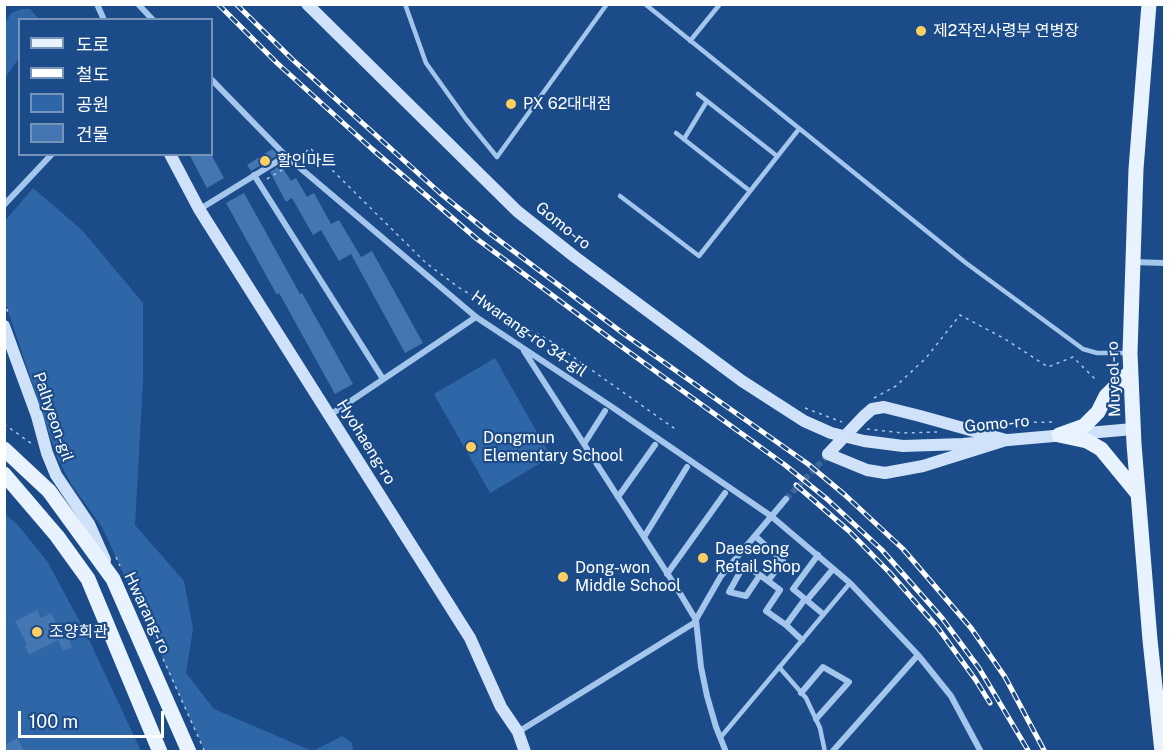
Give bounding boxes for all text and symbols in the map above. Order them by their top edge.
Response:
legend [18,18,213,156]
place label: 제2작전사령부 연병장 [933,21,1079,41]
marker: 제2작전사령부 연병장 [914,24,928,38]
text: 도로 [76,34,109,55]
text: 철도 [76,64,109,85]
text: 공원 [76,94,109,115]
place label: PX 62대대점 [523,94,611,114]
marker: PX 62대대점 [504,97,518,111]
text: 건물 [76,124,109,145]
place label: 할인마트 [277,151,336,171]
marker: 할인마트 [258,154,272,168]
street label: Gomo-ro [532,198,594,254]
street label: Hwarang-ro 34-gil [467,287,591,381]
street label: Muyeol-ro [1103,341,1125,417]
street label: Palhyeon-gil [29,370,77,464]
street label: Hyohaeng-ro [332,396,400,488]
street label: Gomo-ro [964,412,1030,436]
place label: Dongmun Elementary School [483,428,623,466]
marker: Dongmun Elementary School [464,440,478,454]
place label: Daeseong Retail Shop [715,539,801,577]
marker: Daeseong Retail Shop [696,551,710,565]
place label: Dong-won Middle School [575,558,681,596]
street label: Hwarang-ro [120,569,174,657]
marker: Dong-won Middle School [556,570,570,584]
place label: 조양회관 [49,622,108,642]
marker: 조양회관 [30,625,44,639]
scale bar [21,699,166,737]
text: 100 m [29,711,78,732]

